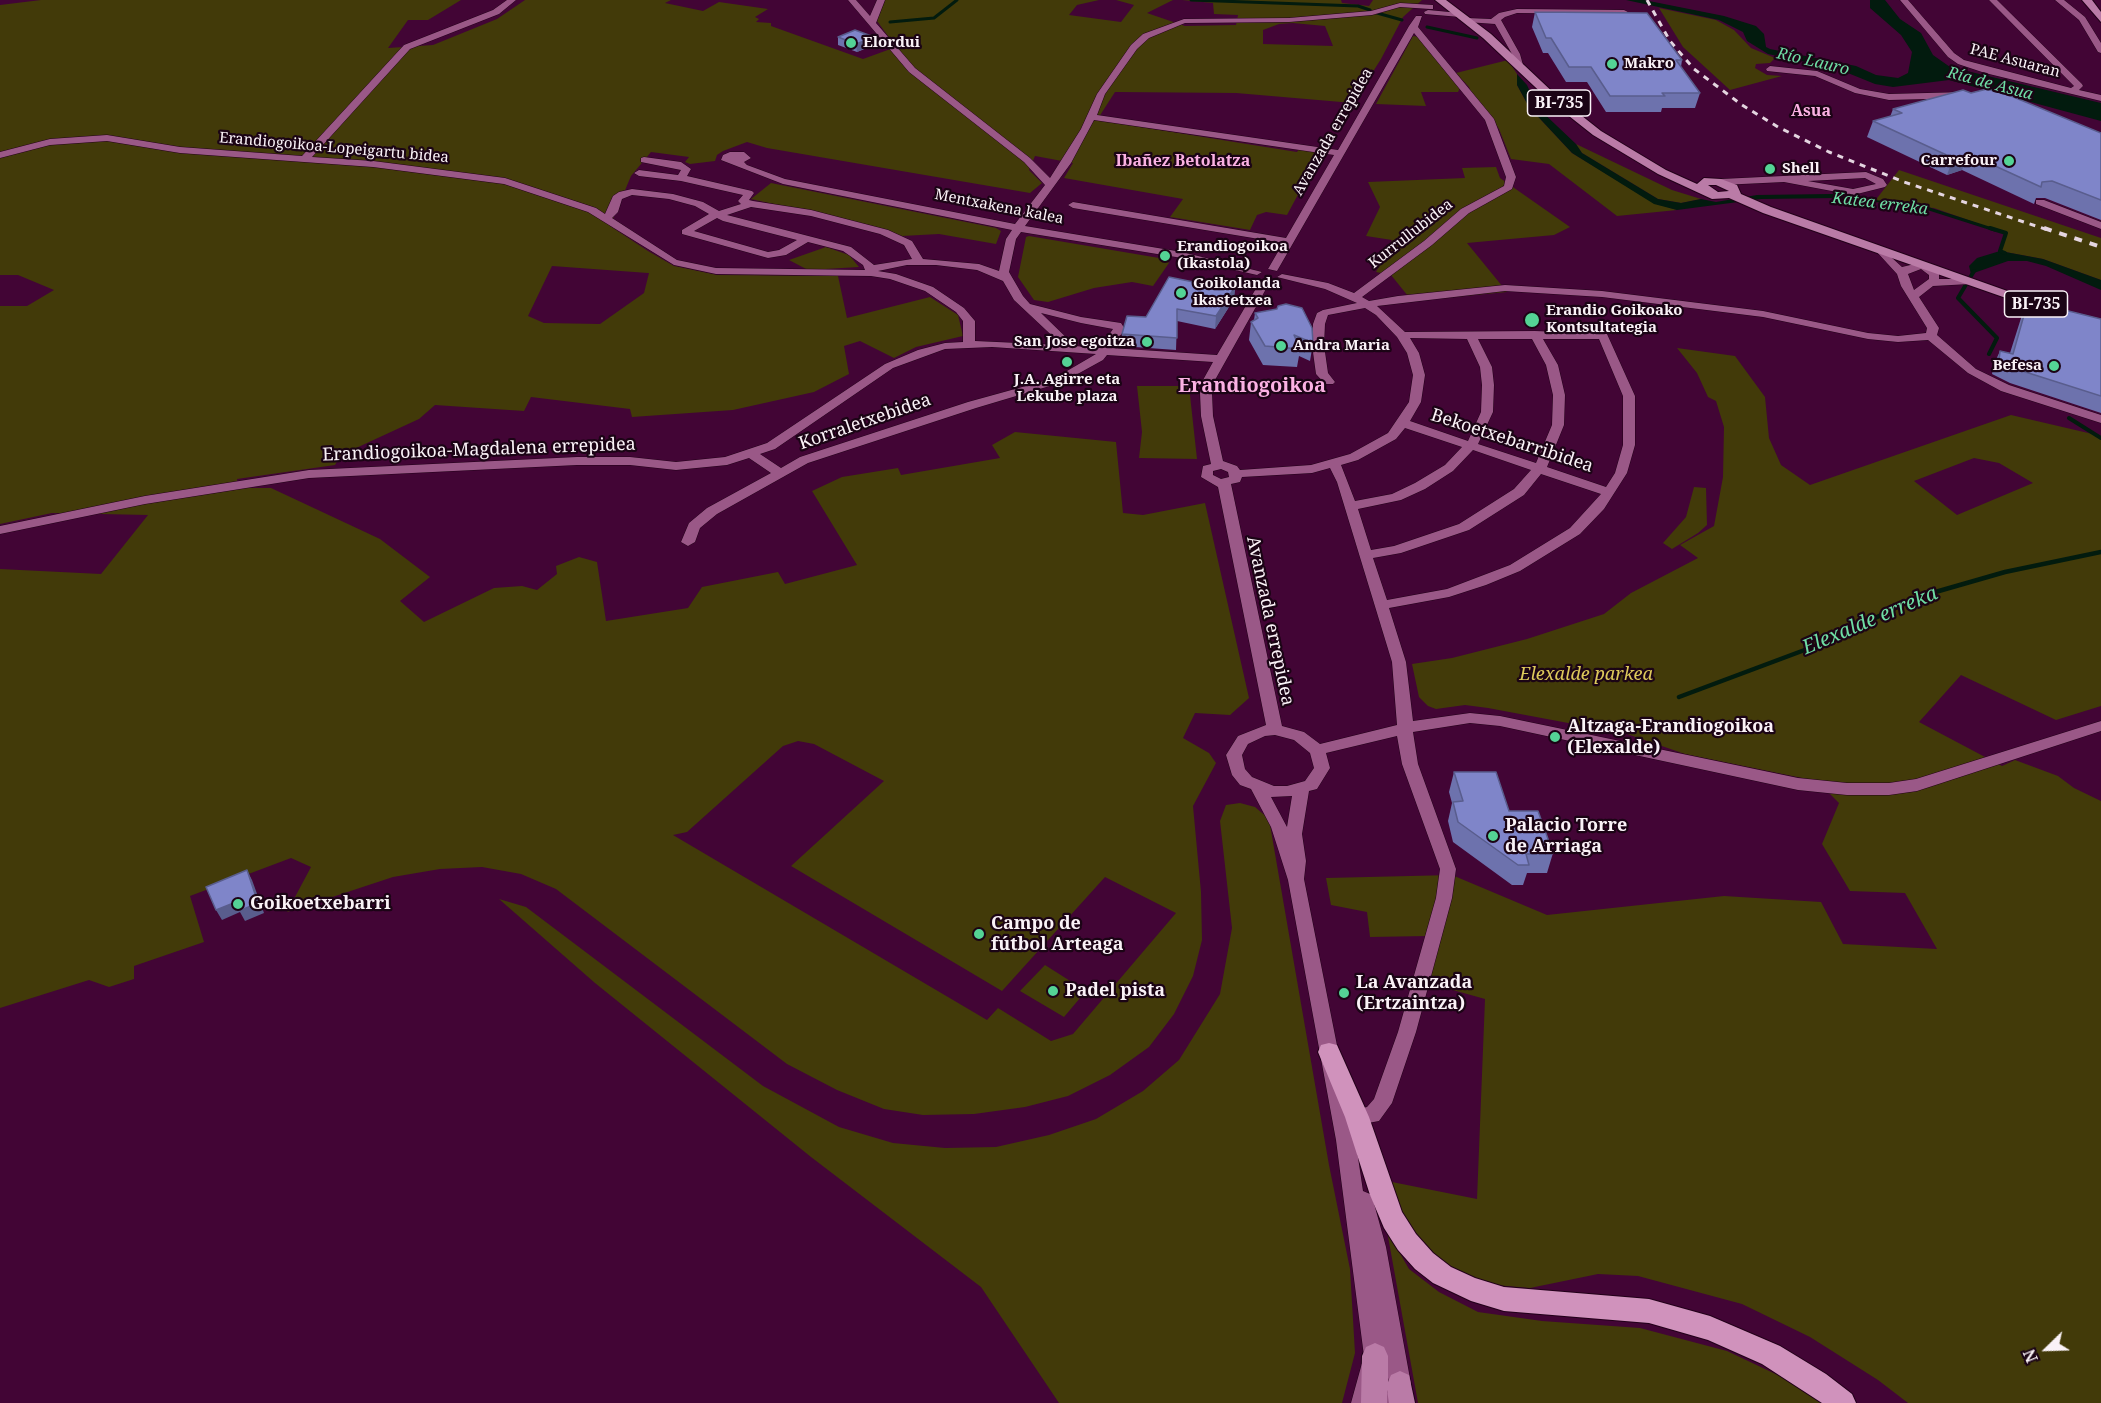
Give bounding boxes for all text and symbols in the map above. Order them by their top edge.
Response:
place label: Elordui [863,34,920,52]
marker: Elordui [844,36,858,50]
street label: PAE Asuaran [1968,40,2062,82]
water label: Río Lauro [1775,44,1851,80]
place label: Makro [1624,55,1674,73]
marker: Makro [1605,57,1619,71]
water label: Ría de Asua [1945,63,2035,105]
street label: Avanzada errepidea [1289,65,1377,199]
road number: BI-735 [1528,90,1590,116]
district label: Asua [1791,101,1831,121]
street label: Erandiogoikoa-Lopeigartu bidea [218,129,450,167]
district label: Ibañez Betolatza [1116,151,1250,171]
place label: Carrefour [1921,152,1997,170]
marker: Carrefour [2002,154,2016,168]
place label: Shell [1782,160,1820,178]
marker: Shell [1763,162,1777,176]
street label: Mentxakena kalea [933,186,1065,228]
water label: Katea erreka [1831,189,1929,219]
street label: Kurrullubidea [1365,196,1457,272]
place label: Erandiogoikoa (Ikastola) [1177,238,1288,273]
marker: Erandiogoikoa (Ikastola) [1158,249,1172,263]
place label: Goikolanda ikastetxea [1193,275,1281,310]
marker: Goikolanda ikastetxea [1174,286,1188,300]
road number: BI-735 [2004,291,2068,317]
place label: Erandio Goikoako Kontsultategia [1546,302,1682,337]
marker: Erandio Goikoako Kontsultategia [1523,311,1541,329]
place label: San Jose egoitza [1014,333,1135,351]
marker: San Jose egoitza [1140,335,1154,349]
place label: Andra Maria [1293,337,1390,355]
marker: Andra Maria [1274,339,1288,353]
marker: J.A. Agirre eta Lekube plaza [1060,355,1074,369]
place label: Befesa [1992,357,2042,375]
marker: Befesa [2047,359,2061,373]
place label: J.A. Agirre eta Lekube plaza [1014,371,1120,406]
district label: Erandiogoikoa [1178,374,1326,398]
street label: Korraletxebidea [796,389,934,455]
street label: Bekoetxebarribidea [1428,405,1596,477]
street label: Erandiogoikoa-Magdalena errepidea [322,434,636,466]
street label: Avanzada errepidea [1241,534,1299,708]
water label: Elexalde erreka [1799,582,1941,660]
park label: Elexalde parkea [1519,664,1653,686]
place label: Altzaga-Erandiogoikoa (Elexalde) [1567,716,1774,758]
marker: Altzaga-Erandiogoikoa (Elexalde) [1548,730,1562,744]
place label: Palacio Torre de Arriaga [1505,815,1627,858]
marker: Palacio Torre de Arriaga [1486,829,1500,843]
place label: Goikoetxebarri [250,893,391,915]
marker: Goikoetxebarri [231,897,245,911]
place label: Campo de fútbol Arteaga [991,913,1124,956]
marker: Campo de fútbol Arteaga [972,927,986,941]
place label: La Avanzada (Ertzaintza) [1356,972,1472,1014]
place label: Padel pista [1065,980,1165,1002]
marker: Padel pista [1046,984,1060,998]
marker: La Avanzada (Ertzaintza) [1337,986,1351,1000]
north arrow [2017,1319,2077,1379]
text: N [2018,1346,2043,1366]

